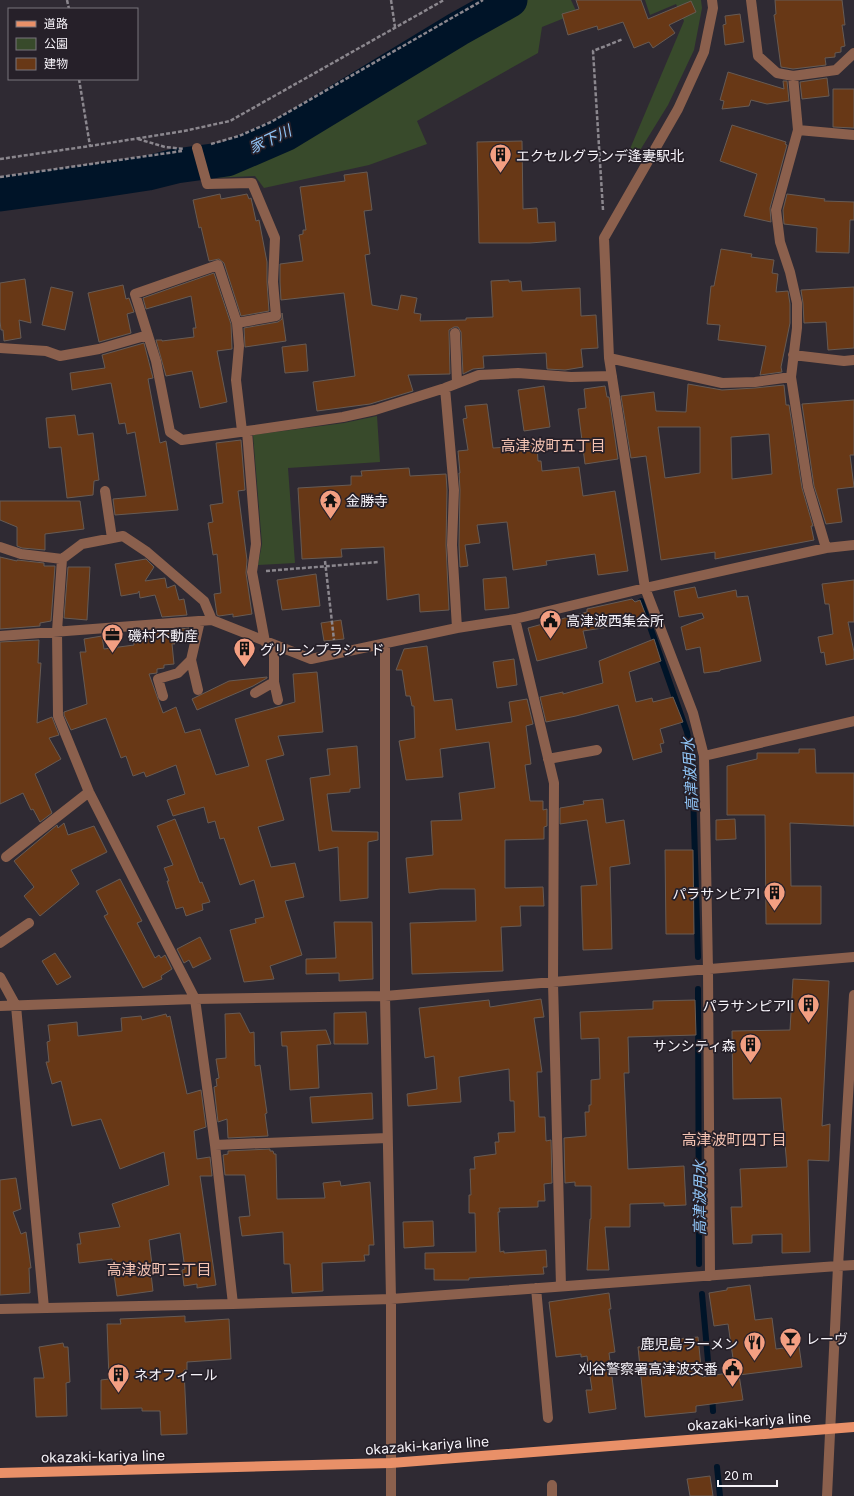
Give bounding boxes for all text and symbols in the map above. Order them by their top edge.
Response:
legend [8,8,138,80]
text: 道路 [44,16,68,31]
text: 公園 [44,36,68,51]
text: 建物 [44,56,68,71]
water label: 家下川 [246,120,296,157]
building icon: エクセルグランデ逢妻駅北 [487,142,513,175]
place label: エクセルグランデ逢妻駅北 [516,147,684,164]
district label: 高津波町五丁目 [500,436,606,455]
temple icon: 金勝寺 [318,487,344,520]
place label: 金勝寺 [346,492,388,509]
public building icon: 高津波西集会所 [537,607,563,640]
place label: 高津波西集会所 [566,612,664,629]
office icon: 磯村不動産 [100,622,126,655]
place label: 磯村不動産 [128,627,198,644]
building icon: グリーンプラシード [231,636,257,669]
place label: グリーンプラシード [260,641,385,658]
water label: 高津波用水 [678,735,702,813]
building icon: パラサンピアⅠ [762,880,788,913]
place label: パラサンピアⅠ [672,885,760,902]
building icon: パラサンピアⅡ [796,992,822,1025]
place label: パラサンピアⅡ [702,997,794,1014]
building icon: サンシティ森 [738,1032,764,1065]
place label: サンシティ森 [653,1037,736,1054]
district label: 高津波町四丁目 [681,1130,787,1149]
water label: 高津波用水 [690,1159,709,1236]
district label: 高津波町三丁目 [106,1260,212,1279]
bar icon: レーヴ [777,1325,803,1358]
restaurant icon: 鹿児島ラーメン [741,1330,767,1363]
place label: レーヴ [806,1330,848,1347]
place label: 鹿児島ラーメン [641,1335,738,1352]
public building icon: 刈谷警察署高津波交番 [720,1355,746,1388]
place label: 刈谷警察署高津波交番 [578,1360,718,1377]
building icon: ネオフィール [105,1361,131,1394]
place label: ネオフィール [134,1366,218,1383]
street label: okazaki-kariya line [686,1408,812,1434]
street label: okazaki-kariya line [364,1432,490,1458]
street label: okazaki-kariya line [41,1446,165,1466]
scale bar [718,1462,777,1488]
text: 20 m [724,1468,753,1483]

